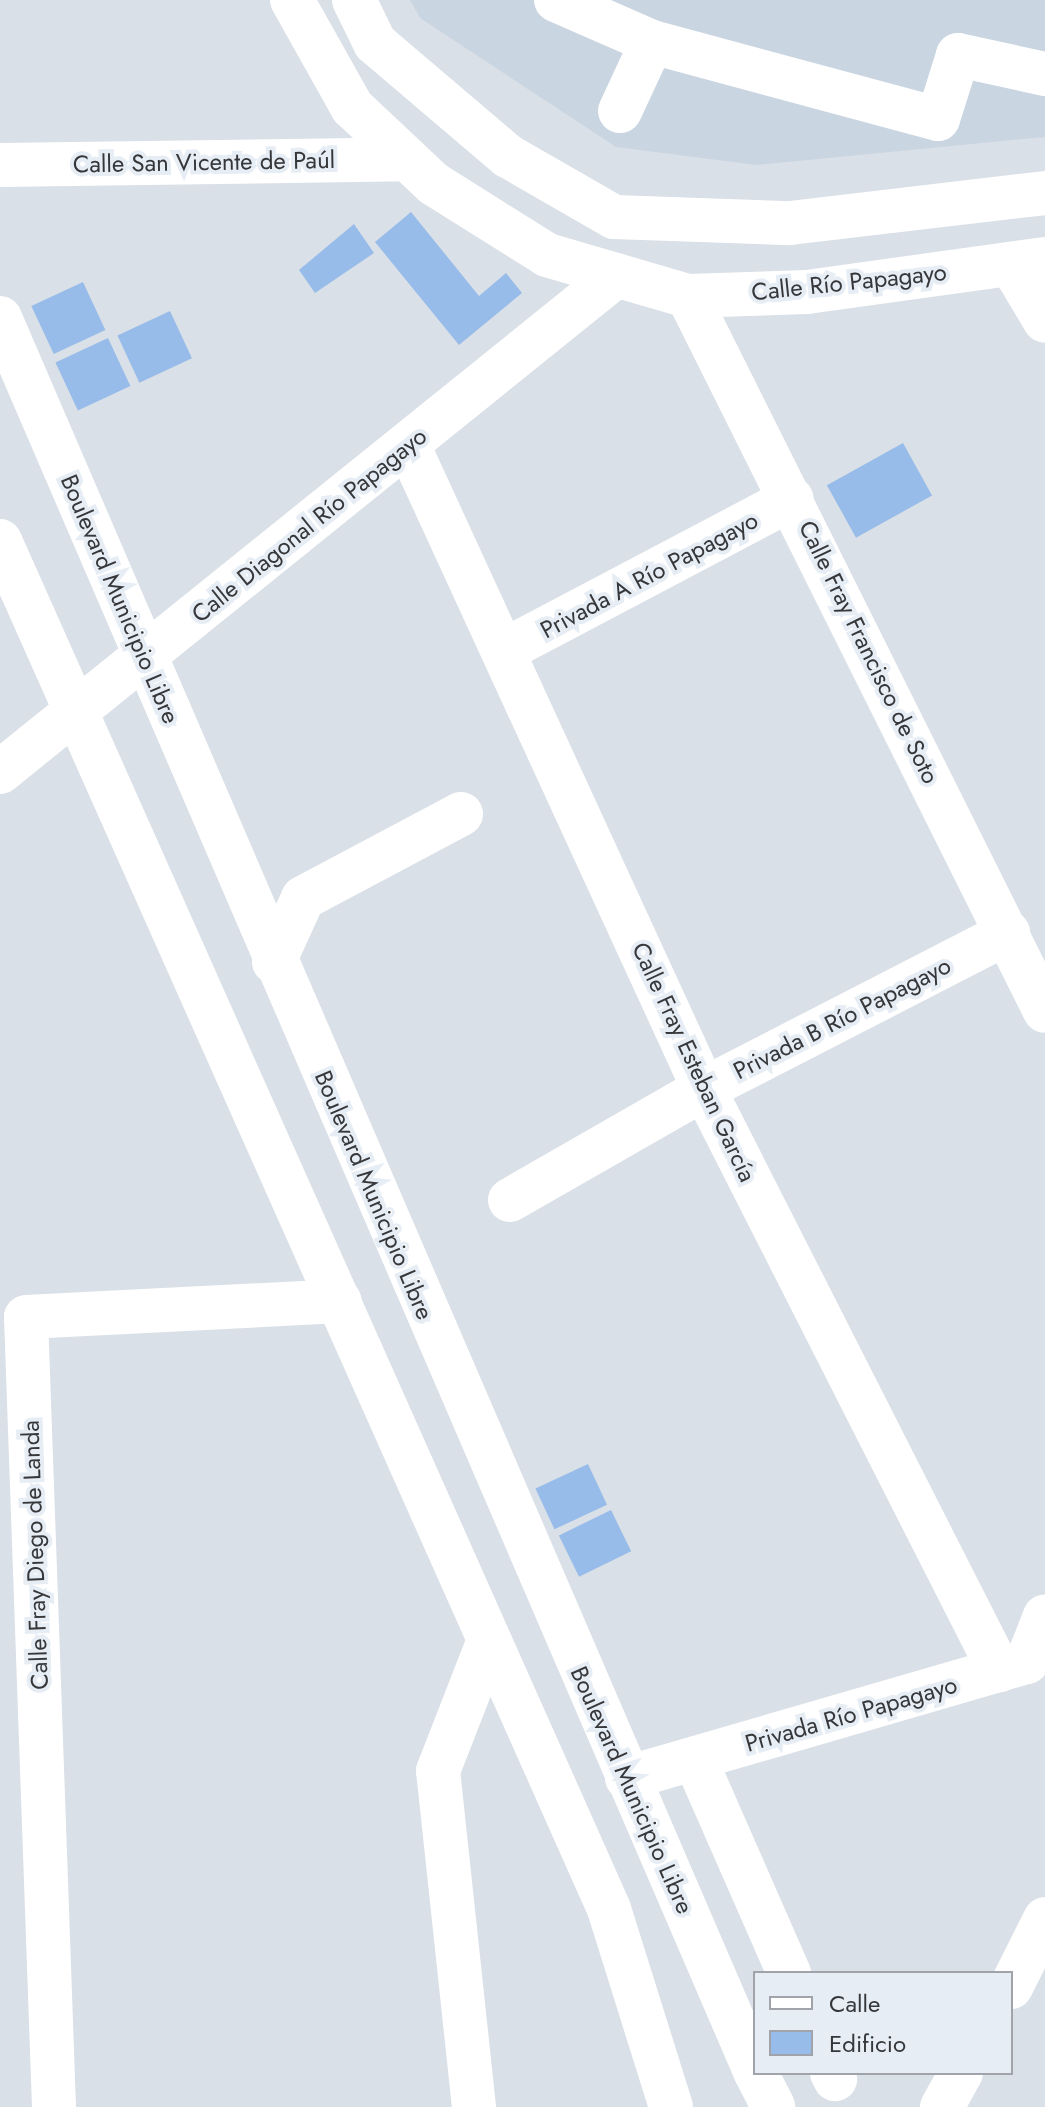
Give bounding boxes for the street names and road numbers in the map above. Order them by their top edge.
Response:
street label: Calle San Vicente de Paúl [73,145,335,179]
street label: Calle Río Papagayo [750,257,948,307]
street label: Calle Diagonal Río Papagayo [186,421,432,629]
street label: Boulevard Municipio Libre [54,470,186,728]
street label: Privada A Río Papagayo [535,505,763,645]
street label: Calle Fray Francisco de Soto [793,516,945,788]
street label: Calle Fray Esteban García [626,938,762,1186]
street label: Privada B Río Papagayo [729,951,955,1085]
street label: Boulevard Municipio Libre [308,1066,440,1324]
street label: Calle Fray Diego de Landa [16,1420,54,1690]
street label: Boulevard Municipio Libre [564,1662,700,1918]
street label: Privada Río Papagayo [742,1670,960,1758]

